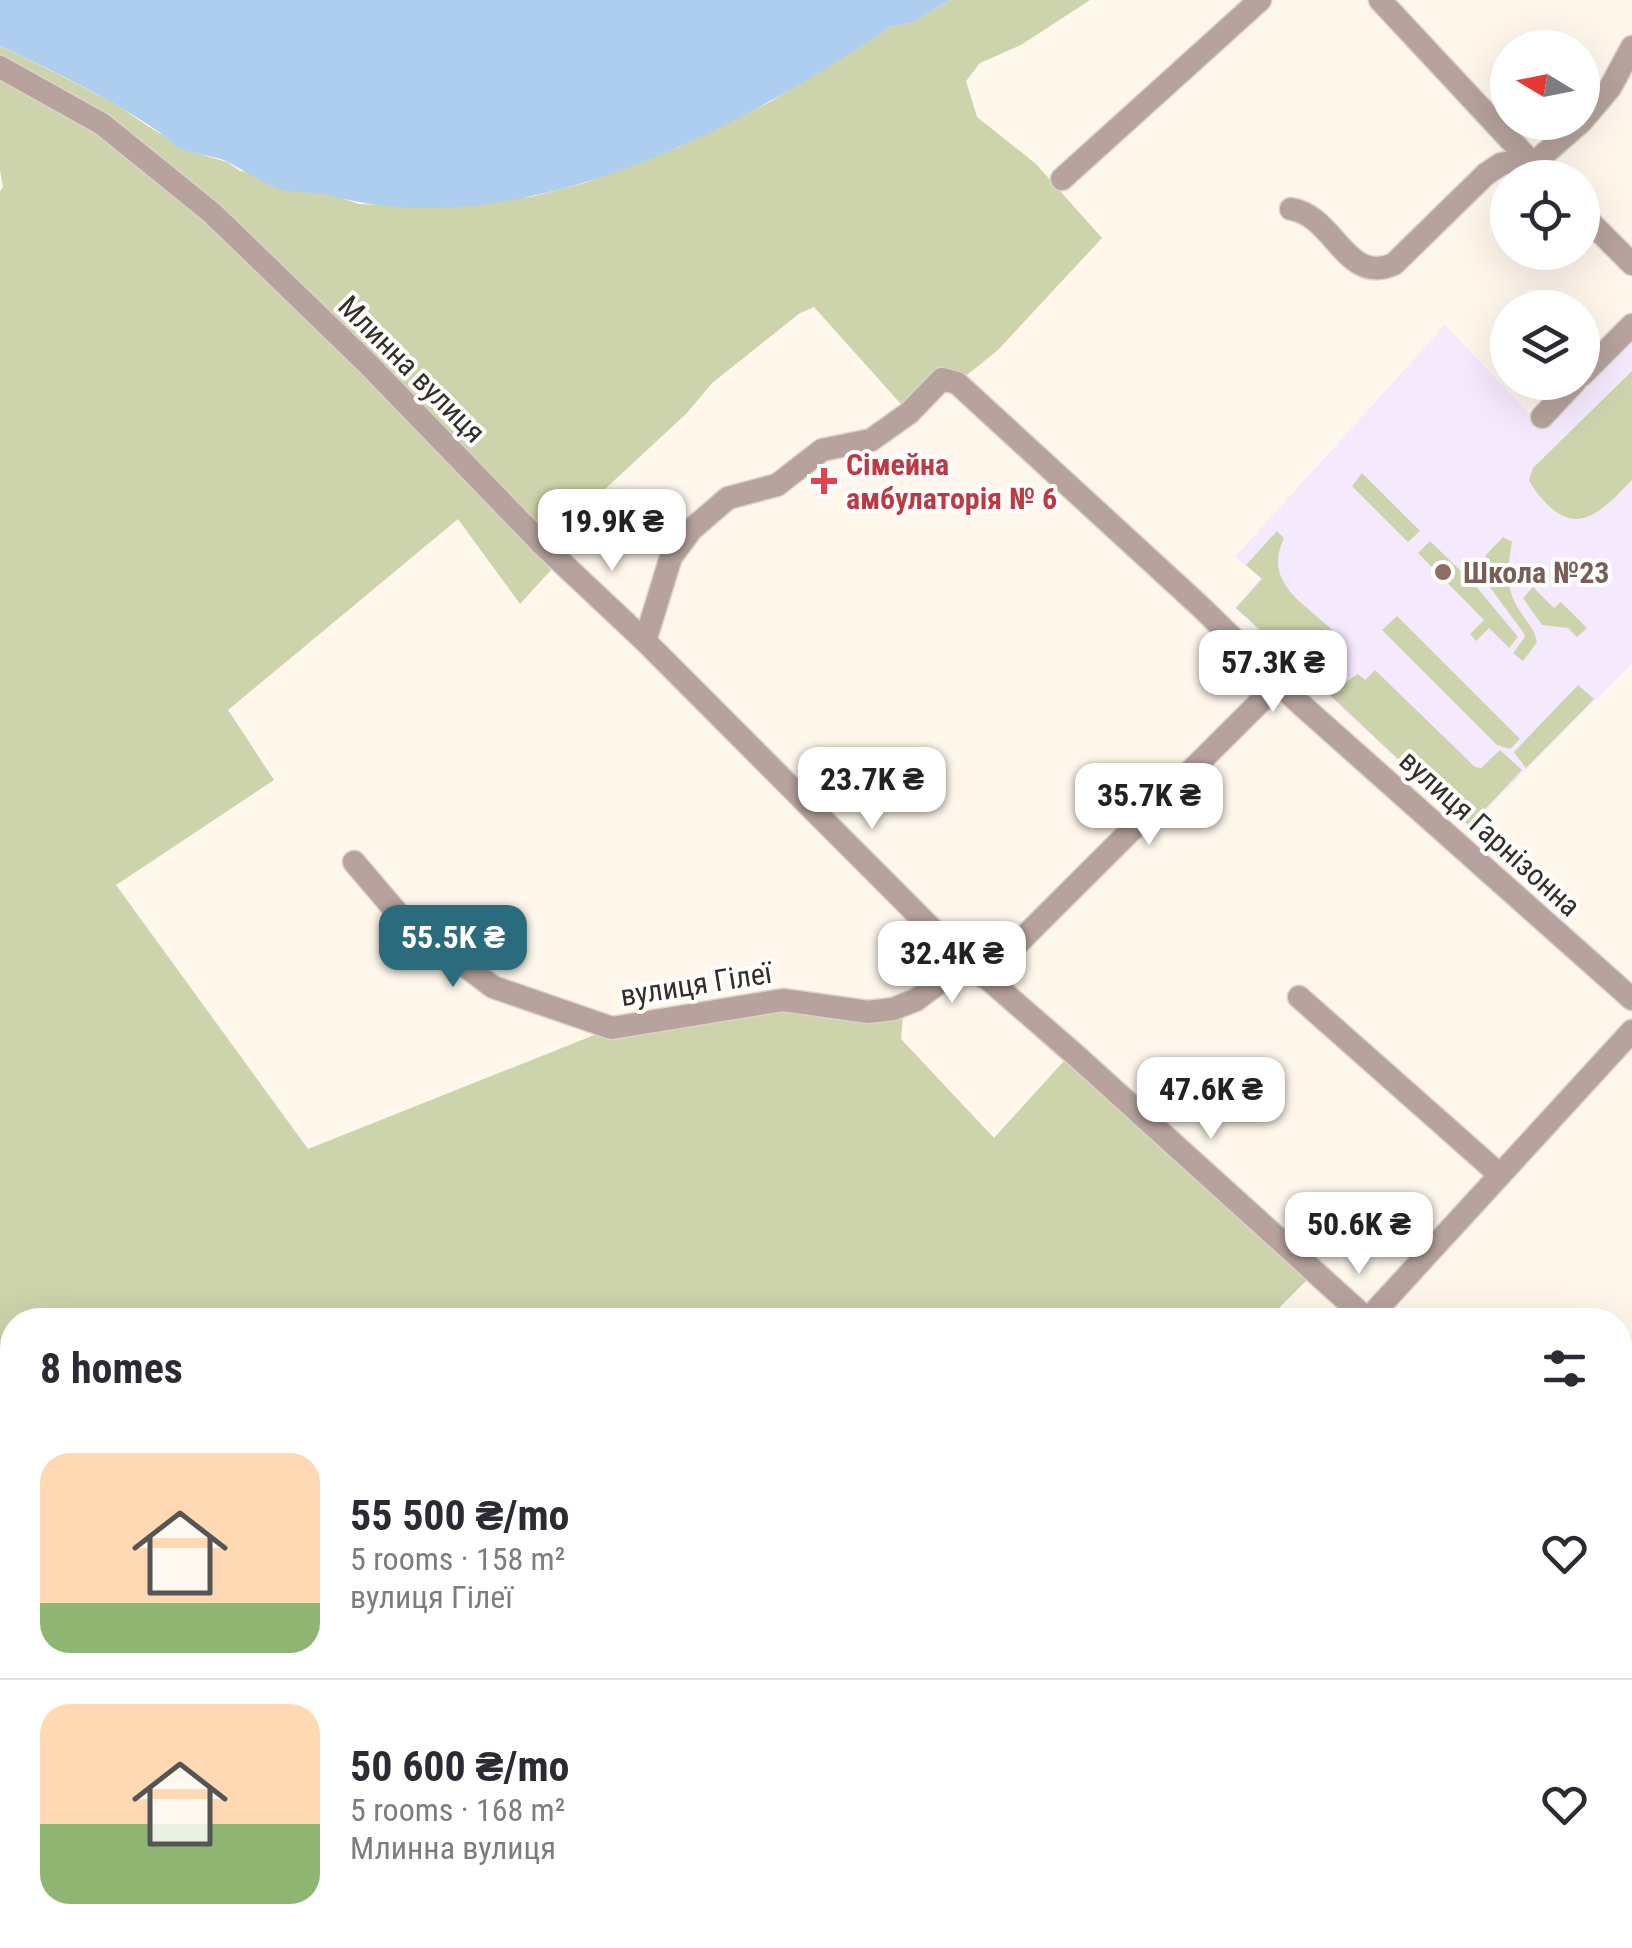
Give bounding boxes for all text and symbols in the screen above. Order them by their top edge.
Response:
north arrow [1490,30,1600,140]
map controls [1490,30,1600,400]
button: locate [1490,160,1600,270]
street label: Млинна вулиця [331,288,493,450]
button: layers [1490,290,1600,400]
place label: Сімейна амбулаторія № 6 [846,447,1057,516]
marker: Сімейна амбулаторія № 6 [811,468,837,494]
pin: 19.9K ₴ [520,489,704,574]
text: 19.9K ₴ [560,502,664,540]
place label: Школа №23 [1463,555,1610,590]
marker: Школа №23 [1432,561,1454,583]
pin: 57.3K ₴ [1181,630,1365,715]
text: 57.3K ₴ [1221,643,1325,681]
street label: вулиця Гарнізонна [1392,743,1588,923]
pin: 23.7K ₴ [780,747,964,832]
text: 23.7K ₴ [820,760,924,798]
pin: 35.7K ₴ [1057,763,1241,848]
text: 35.7K ₴ [1097,776,1201,814]
pin: 55.5K ₴ [361,905,545,990]
text: 55.5K ₴ [401,918,505,956]
pin: 32.4K ₴ [860,921,1044,1006]
text: 32.4K ₴ [900,934,1004,972]
street label: вулиця Гілеї [618,954,776,1013]
pin: 47.6K ₴ [1119,1057,1303,1142]
text: 47.6K ₴ [1159,1070,1263,1108]
pin: 50.6K ₴ [1267,1192,1451,1277]
text: 50.6K ₴ [1307,1205,1411,1243]
icon: filters [1537,1341,1592,1396]
text: 8 homes [40,1344,183,1393]
text: 55 500 ₴/mo [350,1491,570,1540]
icon: home [120,1493,240,1613]
icon: heart [1537,1526,1592,1581]
text: 5 rooms · 158 m² [350,1540,565,1578]
text: вулиця Гілеї [350,1578,513,1616]
text: 50 600 ₴/mo [350,1742,570,1791]
icon: home [120,1744,240,1864]
icon: heart [1537,1777,1592,1832]
text: 5 rooms · 168 m² [350,1791,565,1829]
text: Млинна вулиця [350,1829,556,1867]

